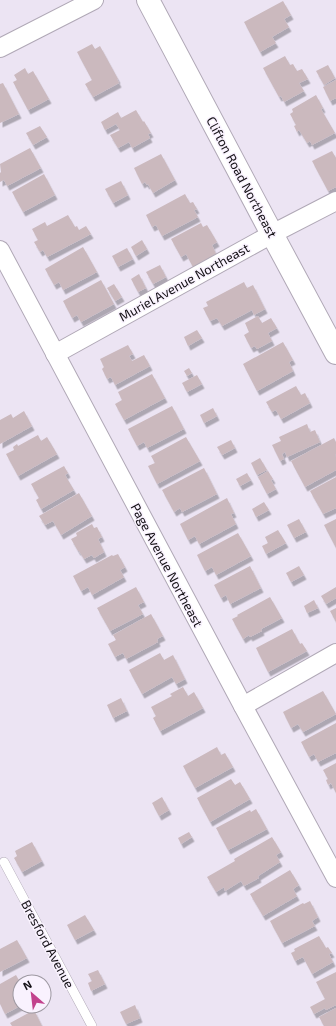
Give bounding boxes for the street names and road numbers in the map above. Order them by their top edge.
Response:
street label: Clifton Road Northeast [203,114,281,240]
street label: Muriel Avenue Northeast [116,239,252,325]
street label: Page Avenue Northeast [128,500,206,630]
street label: Bresford Avenue [18,897,78,991]

